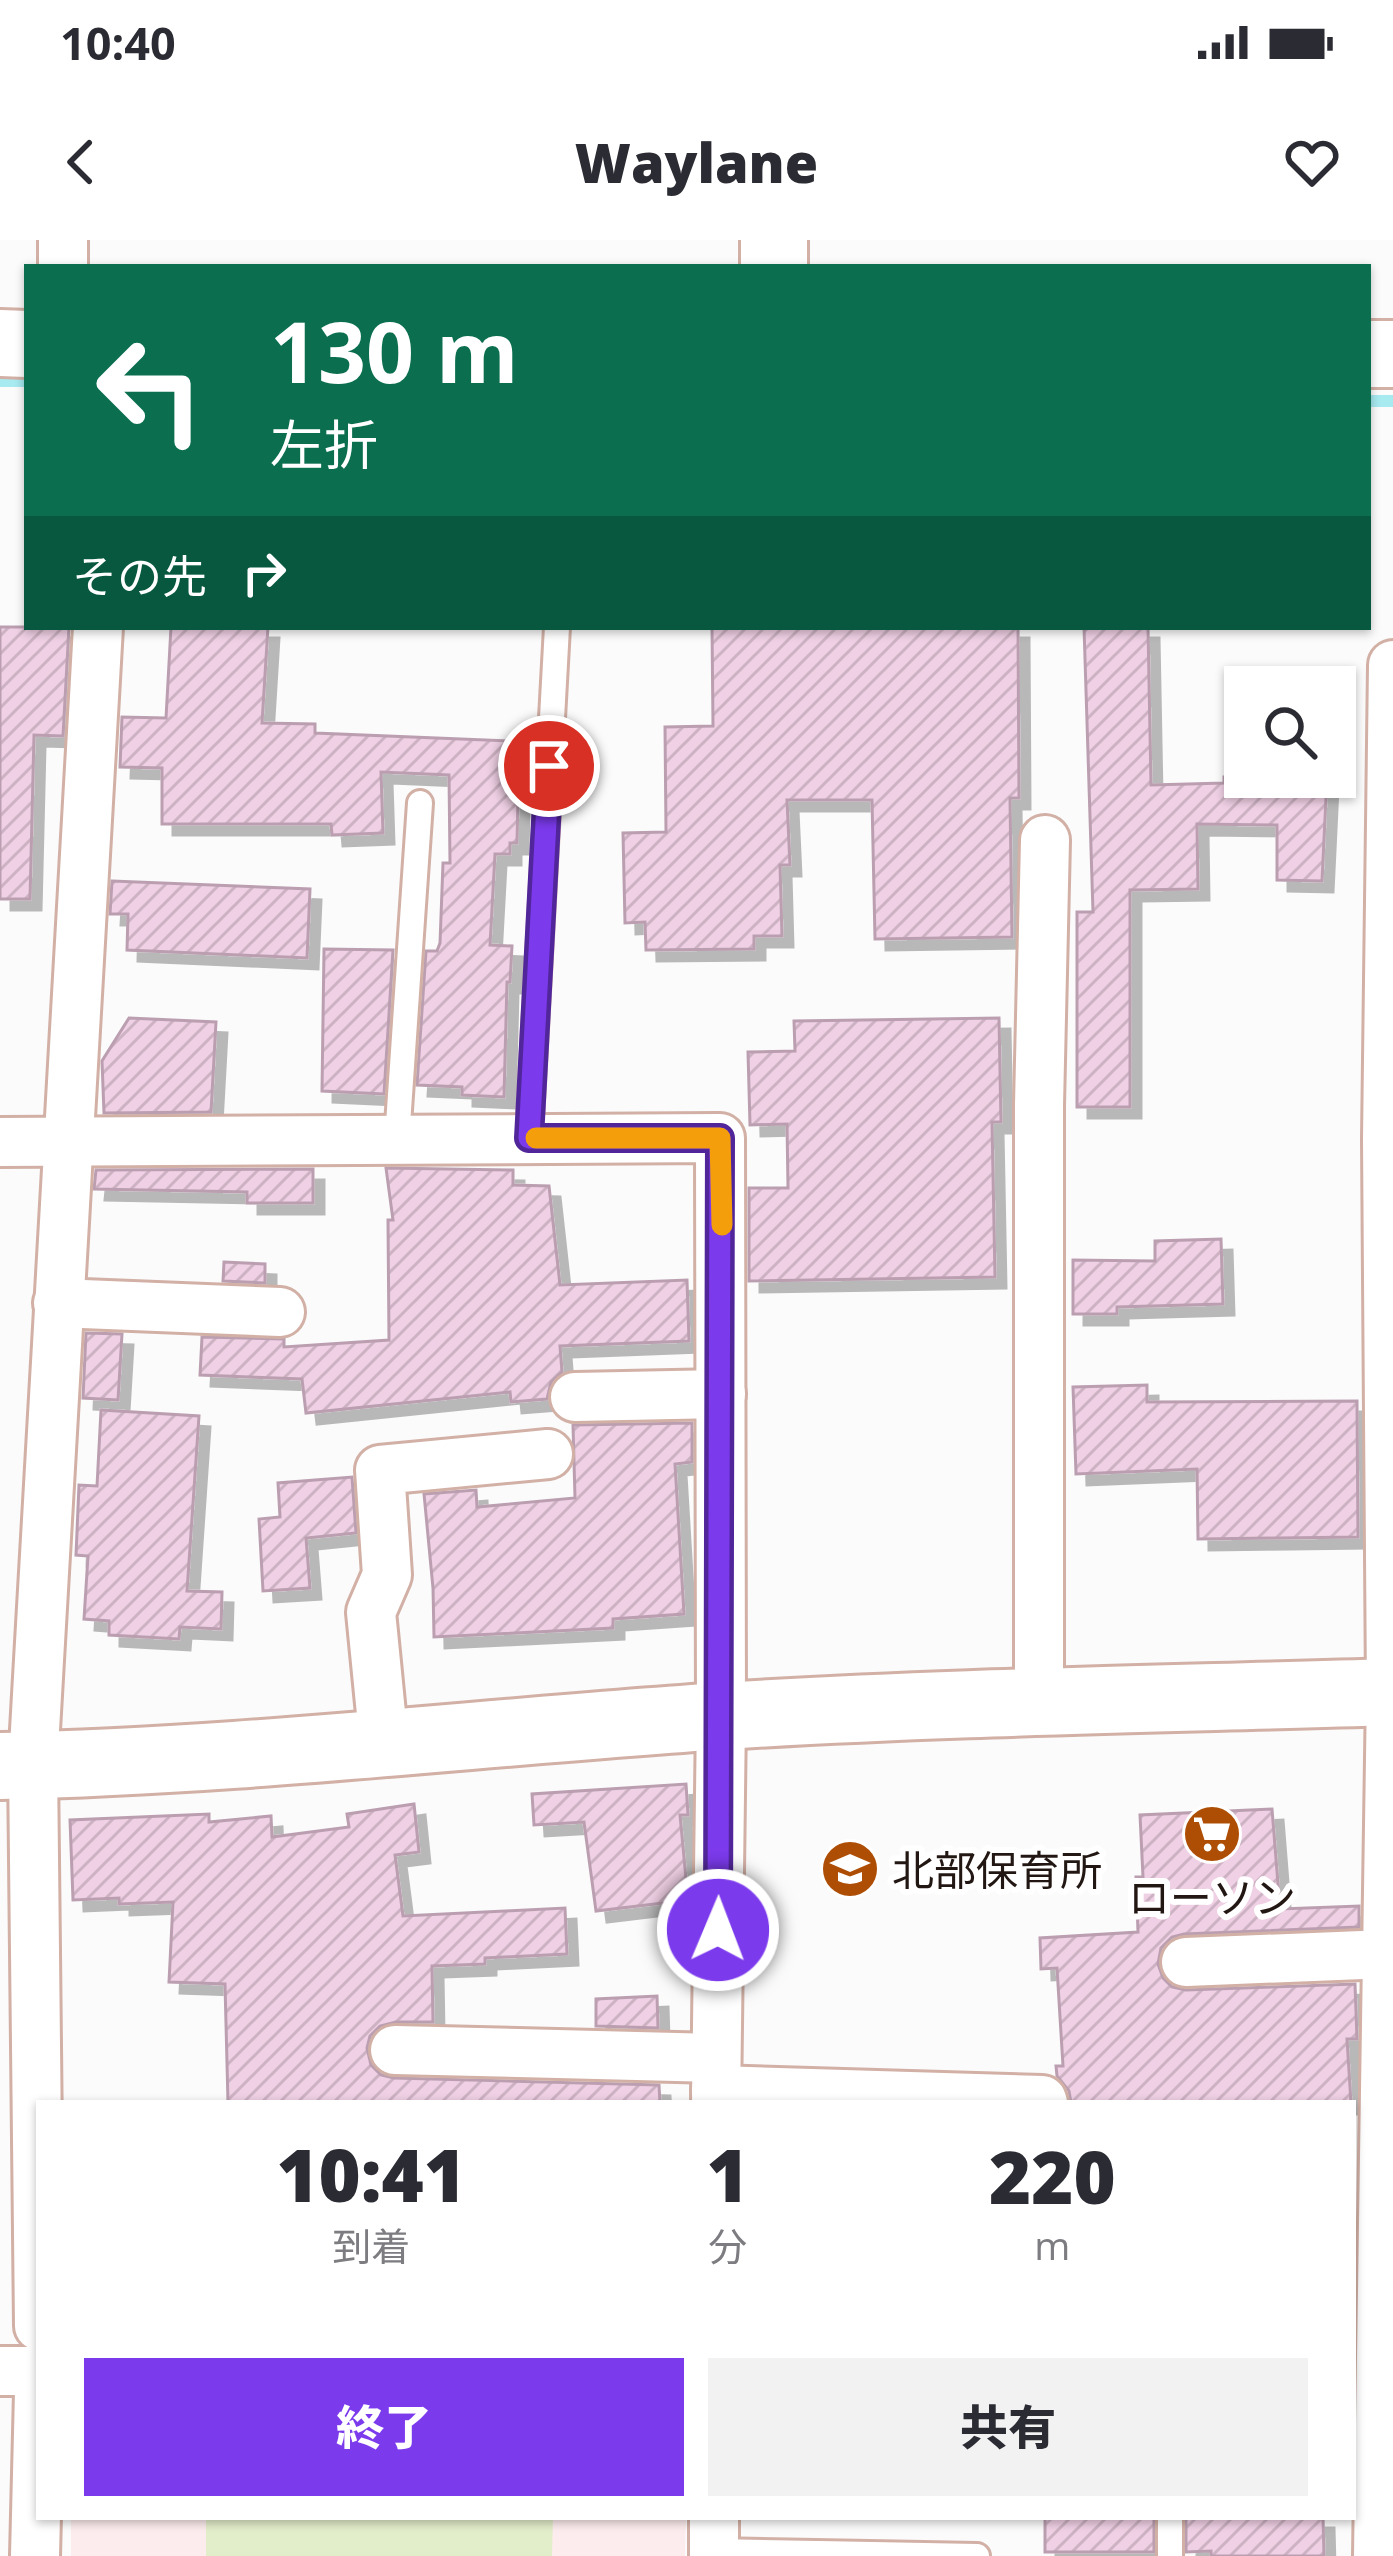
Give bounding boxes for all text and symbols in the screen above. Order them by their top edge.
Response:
text: 10:40 [60,12,176,73]
text: Waylane [575,125,818,199]
icon: back [48,129,114,195]
icon: heart [1279,129,1345,195]
text: 130 m [270,293,518,408]
icon: left [72,312,228,468]
text: 左折 [270,407,378,481]
icon: right [231,540,297,606]
text: その先 [72,545,207,606]
map controls [1224,666,1356,798]
button: search [1224,666,1356,798]
pin [498,715,600,817]
icon: arrive [516,733,582,799]
supermarket icon: ローソン [1181,1803,1243,1865]
school or university icon: 北部保育所 [819,1838,881,1900]
place label: 北部保育所 [892,1841,1102,1898]
position arrow [655,1867,781,1993]
place label: ローソン [1128,1868,1296,1925]
text: 10:41 [276,2125,466,2223]
text: 1 [706,2125,749,2223]
text: 220 [989,2127,1116,2225]
text: m [1034,2218,1070,2271]
text: 到着 [332,2219,410,2272]
text: 分 [708,2219,747,2272]
button: 終了 [84,2358,684,2496]
button: 共有 [708,2358,1308,2496]

